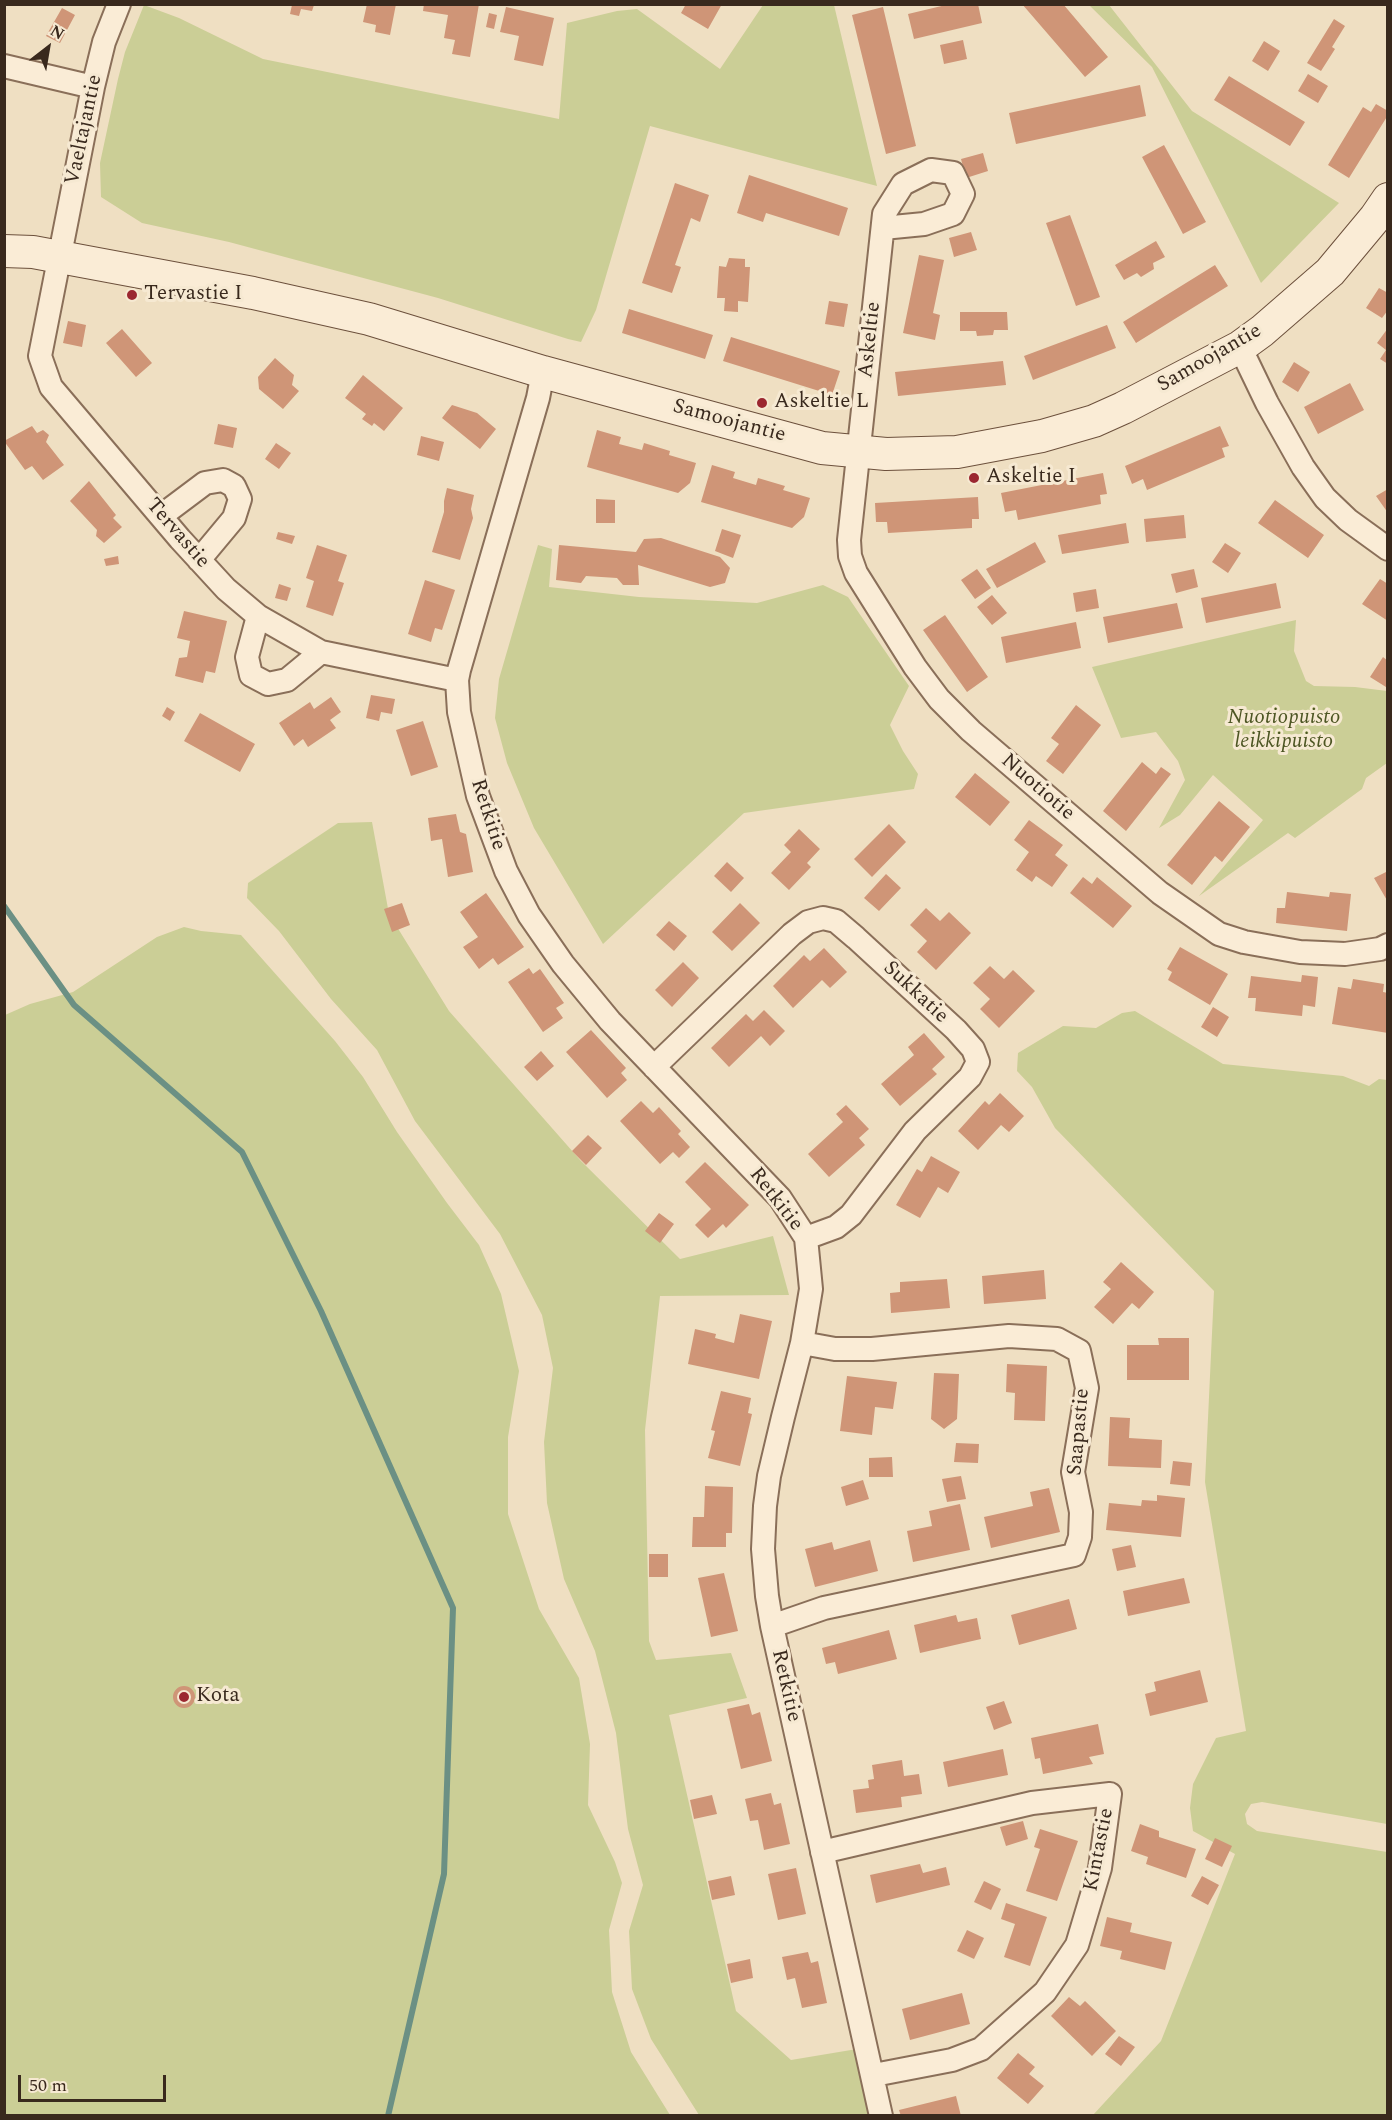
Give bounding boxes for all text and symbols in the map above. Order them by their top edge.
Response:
north arrow [18,18,78,78]
text: N [45,19,69,46]
street label: Vaeltajantie [61,73,109,187]
place label: Tervastie I [144,282,242,308]
marker: Tervastie I [125,288,139,302]
street label: Askeltie [854,301,888,379]
street label: Samoojantie [1153,319,1267,399]
place label: Askeltie L [774,390,869,416]
street label: Samoojantie [670,395,788,449]
marker: Askeltie L [755,396,769,410]
place label: Askeltie I [986,465,1076,491]
marker: Askeltie I [967,471,981,485]
street label: Tervastie [140,494,214,574]
park label: Nuotiopuisto leikkipuisto [1228,706,1340,756]
street label: Nuotiotie [995,749,1079,827]
street label: Retkitie [464,776,510,854]
street label: Sukkatie [877,956,953,1030]
street label: Retkitie [742,1163,808,1237]
street label: Saapastie [1064,1387,1096,1477]
street label: Retkitie [764,1647,806,1725]
place label: Kota [196,1684,240,1710]
marker: Kota [177,1690,191,1704]
street label: Kintastie [1080,1806,1120,1894]
scale bar [21,2063,170,2101]
text: 50 m [29,2072,67,2099]

